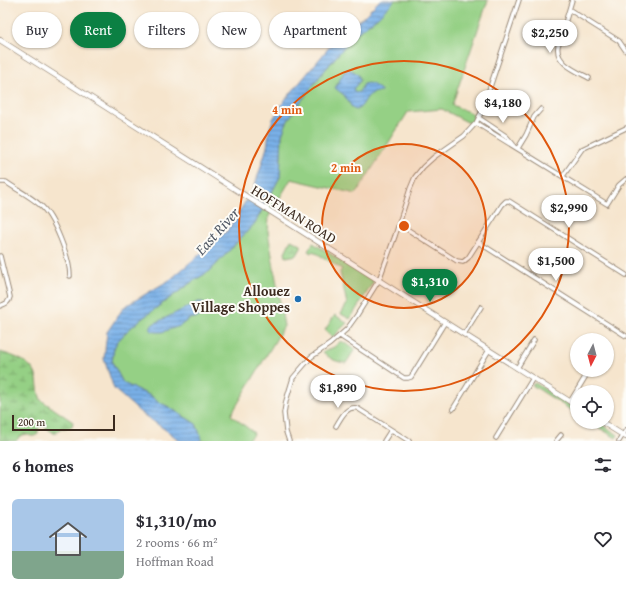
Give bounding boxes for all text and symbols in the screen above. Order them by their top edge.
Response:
chip: Buy [12,12,62,48]
chip: Rent [70,12,126,48]
chip: Filters [134,12,199,48]
chip: New [207,12,261,48]
chip: Apartment [269,12,361,48]
pin: $2,250 [517,20,583,54]
text: $2,250 [531,23,569,42]
pin: $4,180 [470,90,536,124]
text: $4,180 [484,93,522,112]
text: 4 min [272,101,302,118]
text: 2 min [331,159,361,176]
street label: HOFFMAN ROAD [248,180,340,248]
pin: $2,990 [536,195,602,229]
text: $2,990 [550,198,588,217]
water label: East River [189,202,244,260]
centre of rings [397,219,411,233]
pin: $1,500 [523,248,589,282]
text: $1,500 [537,251,575,270]
pin: $1,310 [397,269,463,303]
text: $1,310 [411,272,449,291]
place label: Allouez Village Shoppes [191,281,290,317]
marker: Allouez Village Shoppes [293,294,303,304]
north arrow [570,333,614,377]
map controls [570,333,614,429]
pin: $1,890 [305,375,371,409]
text: $1,890 [319,378,357,397]
button: locate [570,385,614,429]
scale bar [12,413,115,432]
text: 200 m [18,414,45,430]
text: 6 homes [12,453,74,478]
icon: filters [592,454,614,476]
text: $1,310/mo [136,508,217,533]
icon: home [44,515,92,563]
icon: heart [592,528,614,550]
text: 2 rooms · 66 m² [136,533,218,552]
text: Hoffman Road [136,552,214,571]

